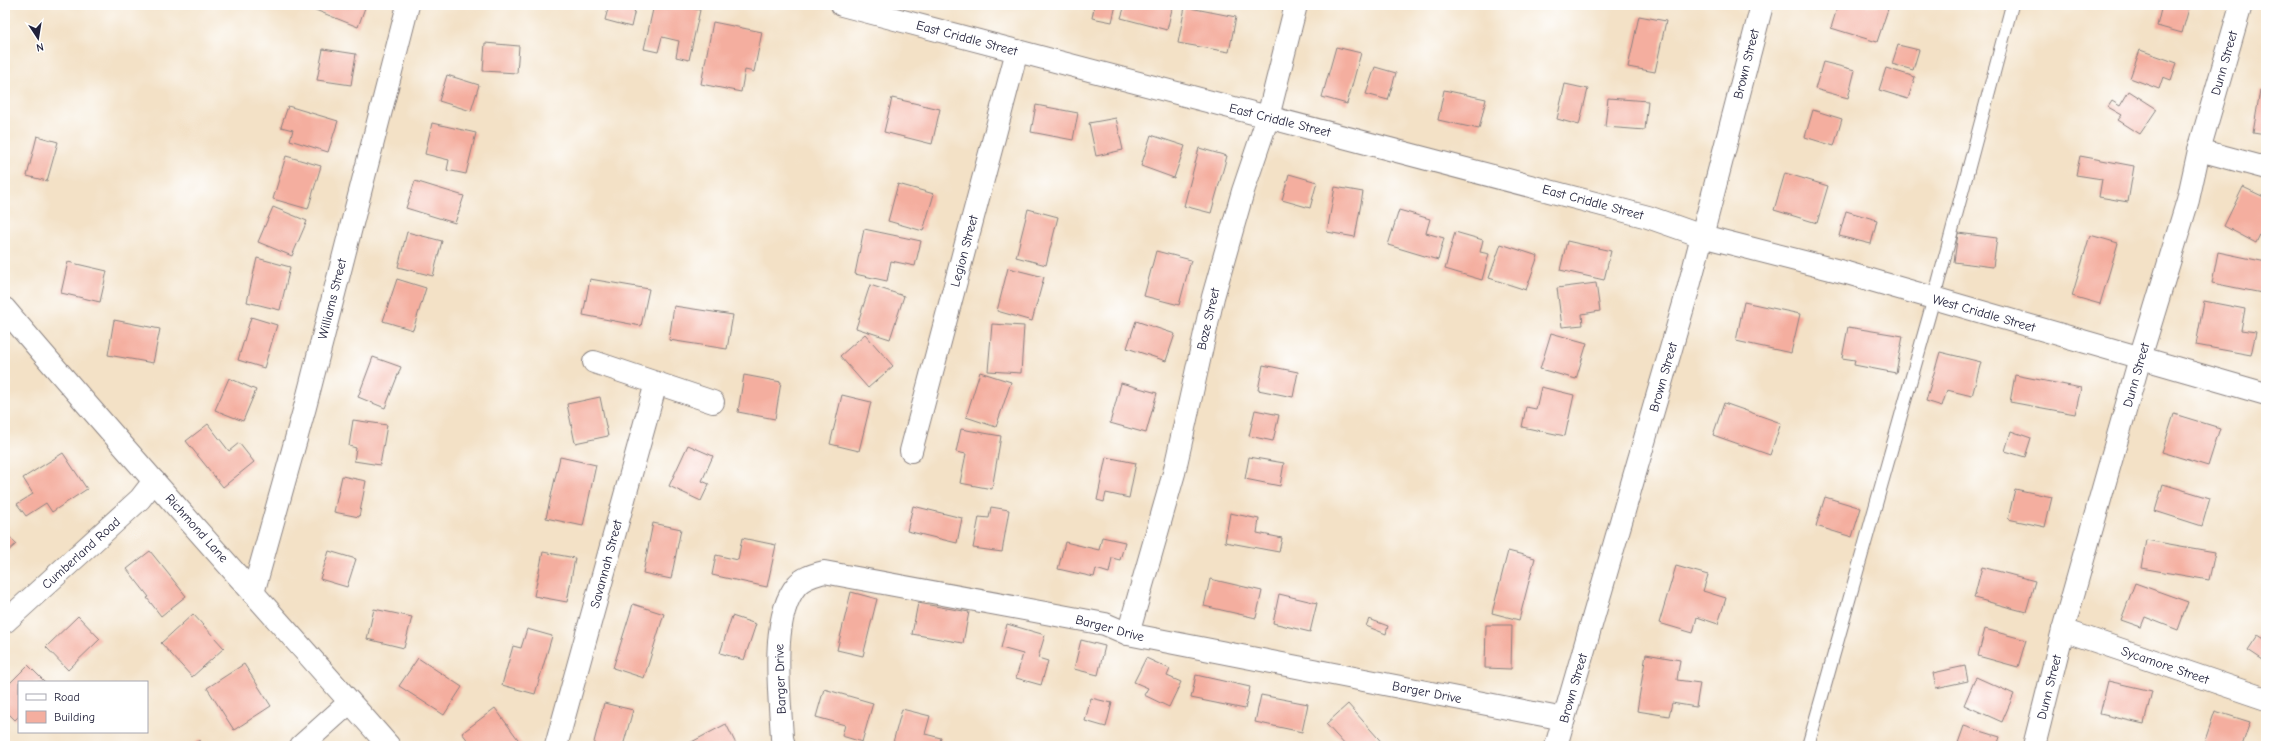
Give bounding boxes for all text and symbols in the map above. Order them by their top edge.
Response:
street label: East Criddle Street [915,17,1020,59]
north arrow [18,18,58,58]
street label: Brown Street [1730,26,1762,101]
street label: Dunn Street [2208,28,2241,97]
text: N [35,40,45,54]
street label: East Criddle Street [1228,100,1334,140]
street label: East Criddle Street [1541,181,1646,223]
street label: Legion Street [947,212,981,288]
street label: Williams Street [315,256,350,341]
street label: Boze Street [1194,285,1223,352]
street label: West Criddle Street [1931,291,2038,335]
street label: Brown Street [1646,339,1680,413]
street label: Dunn Street [2120,340,2153,409]
street label: Richmond Lane [162,491,232,566]
street label: Cumberland Road [39,514,123,592]
street label: Savannah Street [587,517,625,610]
street label: Barger Drive [1074,612,1146,644]
street label: Barger Drive [771,643,789,714]
street label: Sycamore Street [2119,643,2212,687]
street label: Brown Street [1556,650,1590,724]
street label: Dunn Street [2034,652,2065,721]
street label: Barger Drive [1391,678,1463,706]
legend [18,681,148,733]
text: Road [54,690,80,704]
text: Building [54,710,95,724]

